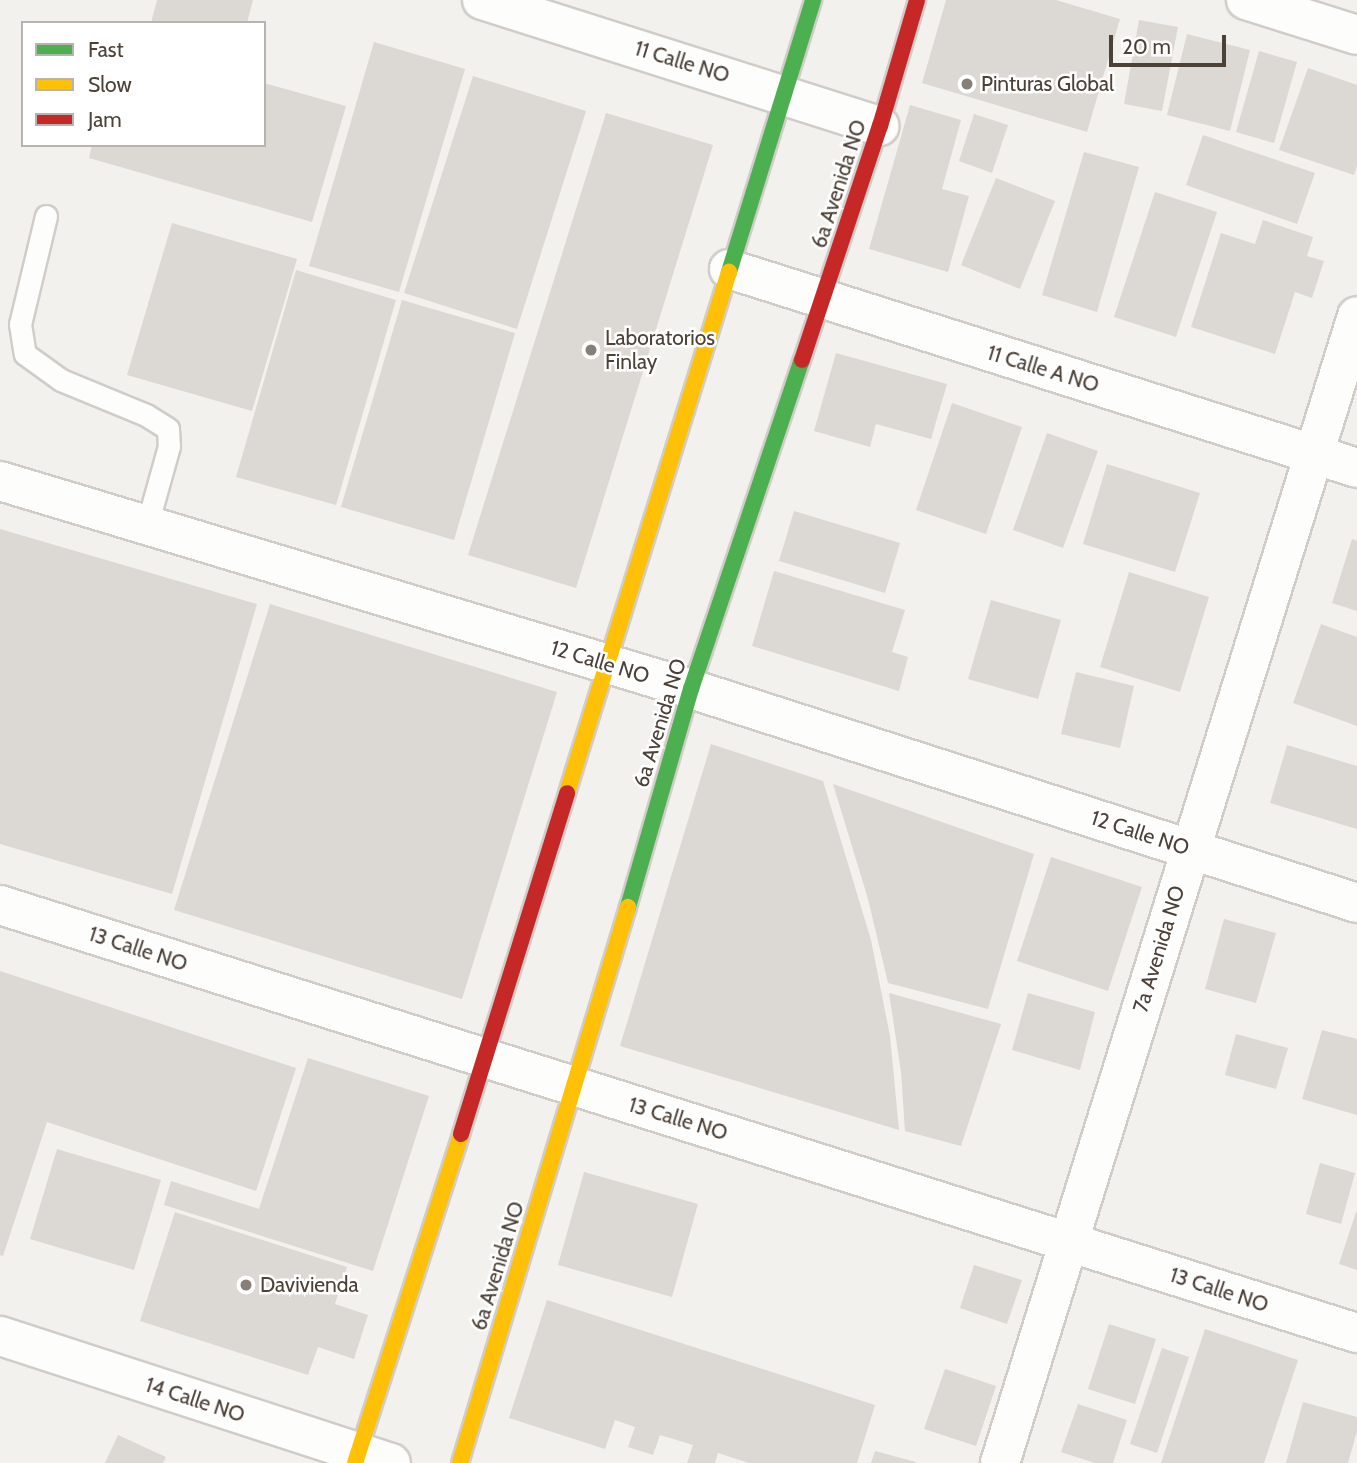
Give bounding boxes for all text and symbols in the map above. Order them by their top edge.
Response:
legend [21,21,266,147]
scale bar [1112,21,1229,65]
text: 20 m [1122,34,1171,59]
street label: 11 Calle NO [632,36,732,88]
text: Fast [88,37,124,62]
place label: Pinturas Global [981,71,1114,97]
text: Slow [88,72,132,97]
marker: Pinturas Global [959,76,975,92]
text: Jam [88,107,122,132]
street label: 6a Avenida NO [806,117,872,251]
place label: Laboratorios Finlay [605,325,715,375]
street label: 11 Calle A NO [984,340,1102,398]
marker: Laboratorios Finlay [583,342,599,358]
street label: 12 Calle NO [548,635,652,689]
street label: 6a Avenida NO [628,656,692,790]
street label: 12 Calle NO [1088,805,1192,861]
street label: 7a Avenida NO [1128,882,1190,1016]
street label: 13 Calle NO [86,921,190,977]
street label: 13 Calle NO [625,1092,731,1146]
street label: 6a Avenida NO [466,1199,530,1333]
street label: 13 Calle NO [1167,1262,1271,1318]
place label: Davivienda [260,1272,359,1298]
marker: Davivienda [238,1277,254,1293]
street label: 14 Calle NO [142,1372,248,1428]

